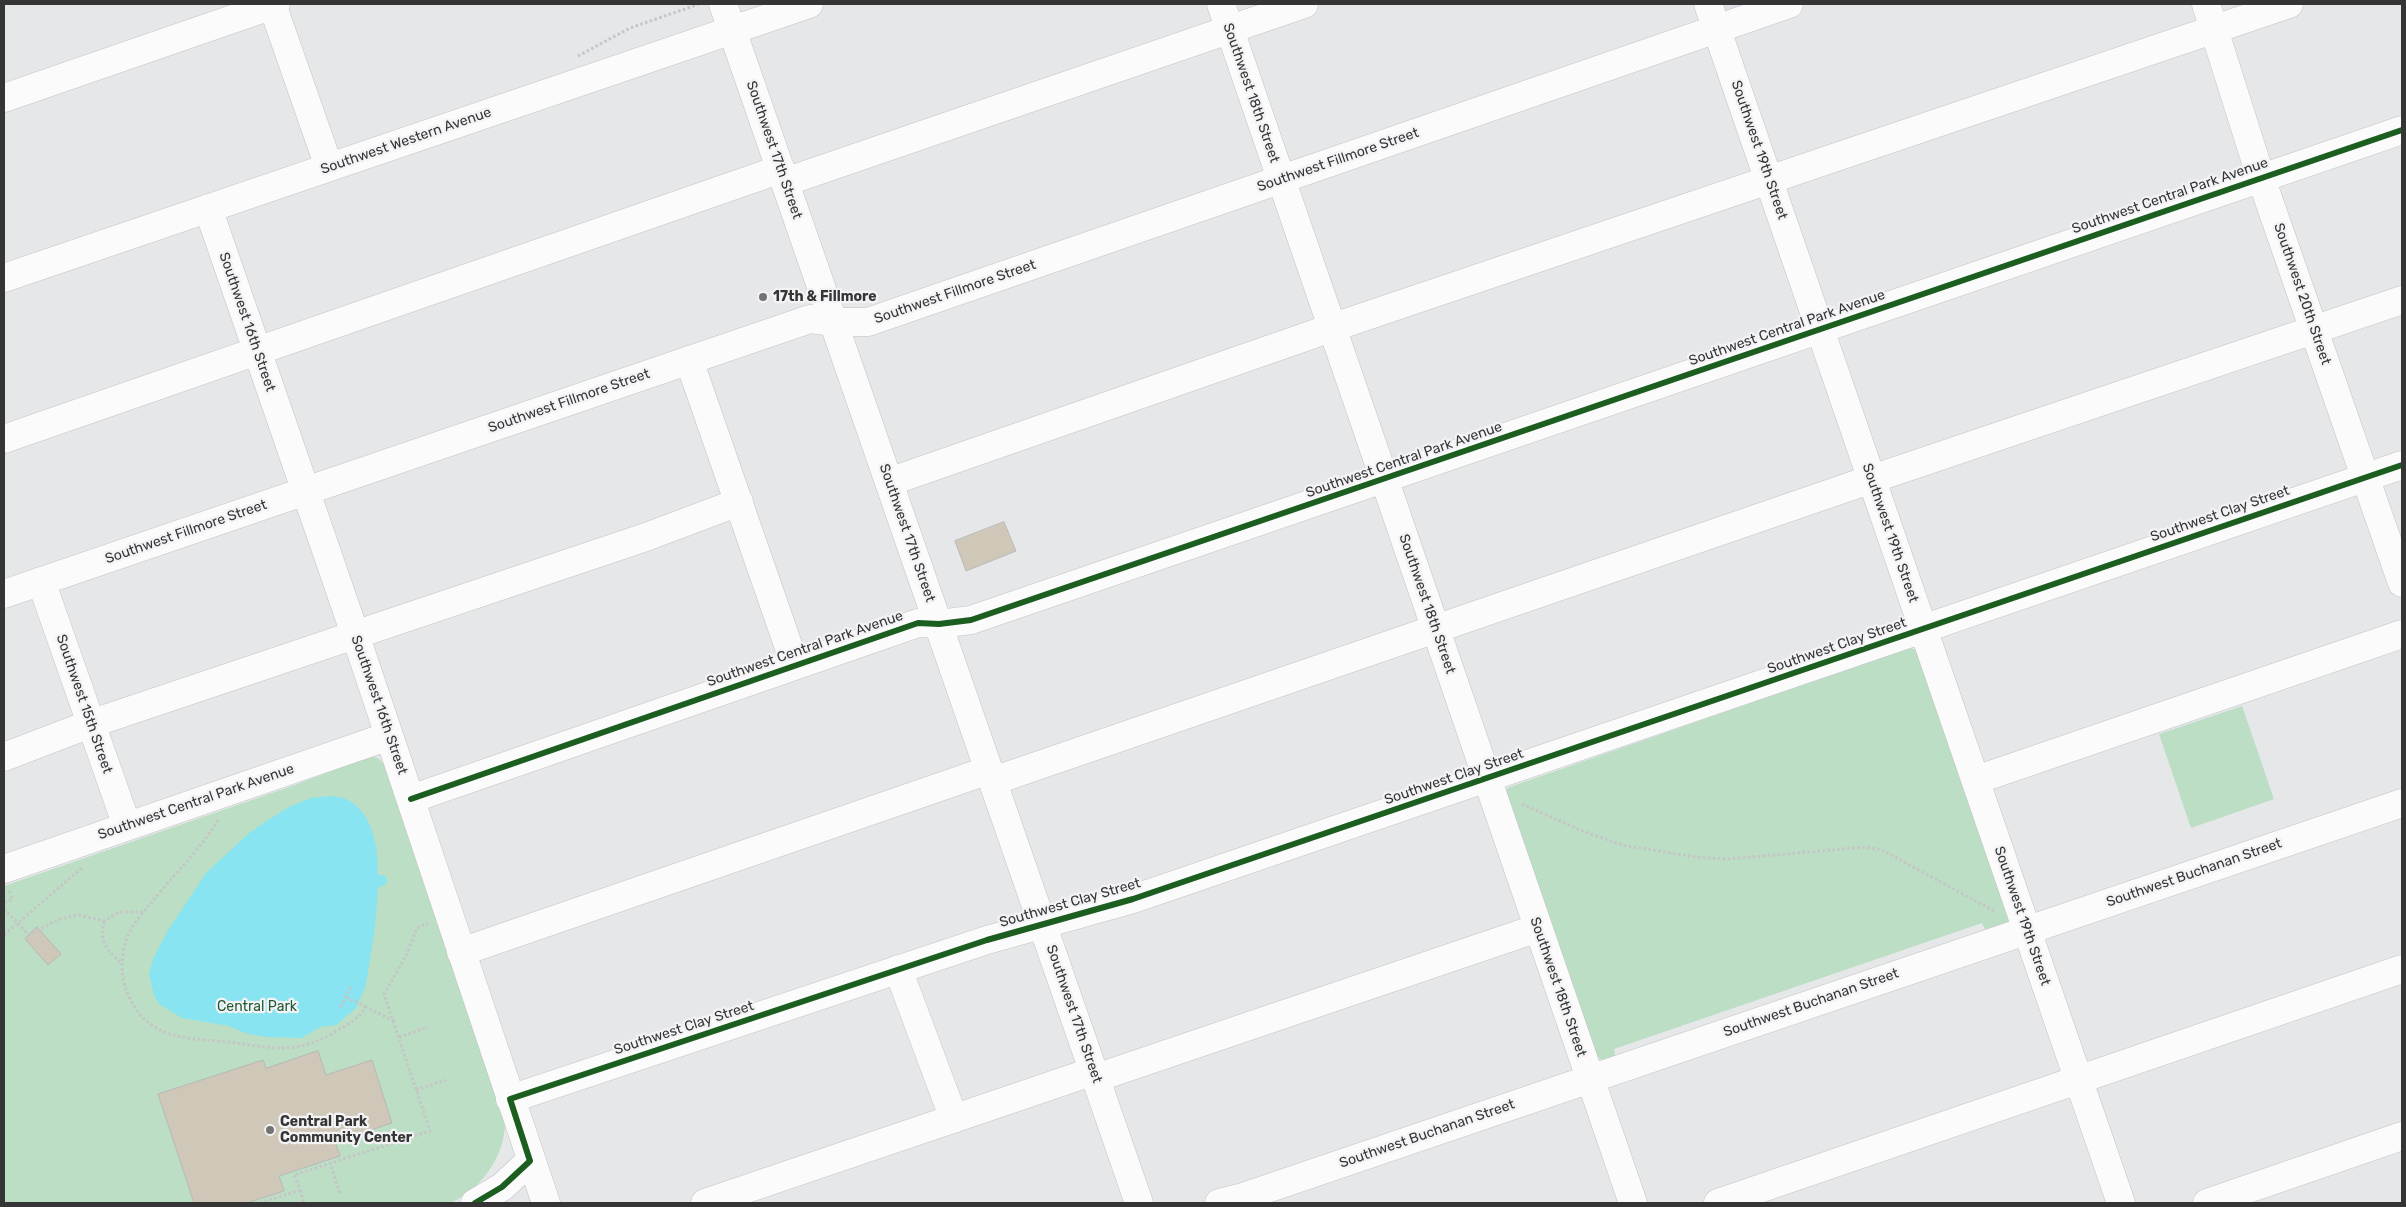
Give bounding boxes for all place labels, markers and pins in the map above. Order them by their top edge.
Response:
place label: 17th & Fillmore [773,289,877,305]
marker: 17th & Fillmore [757,291,769,303]
place label: Central Park Community Center [280,1114,412,1146]
marker: Central Park Community Center [264,1124,276,1136]

